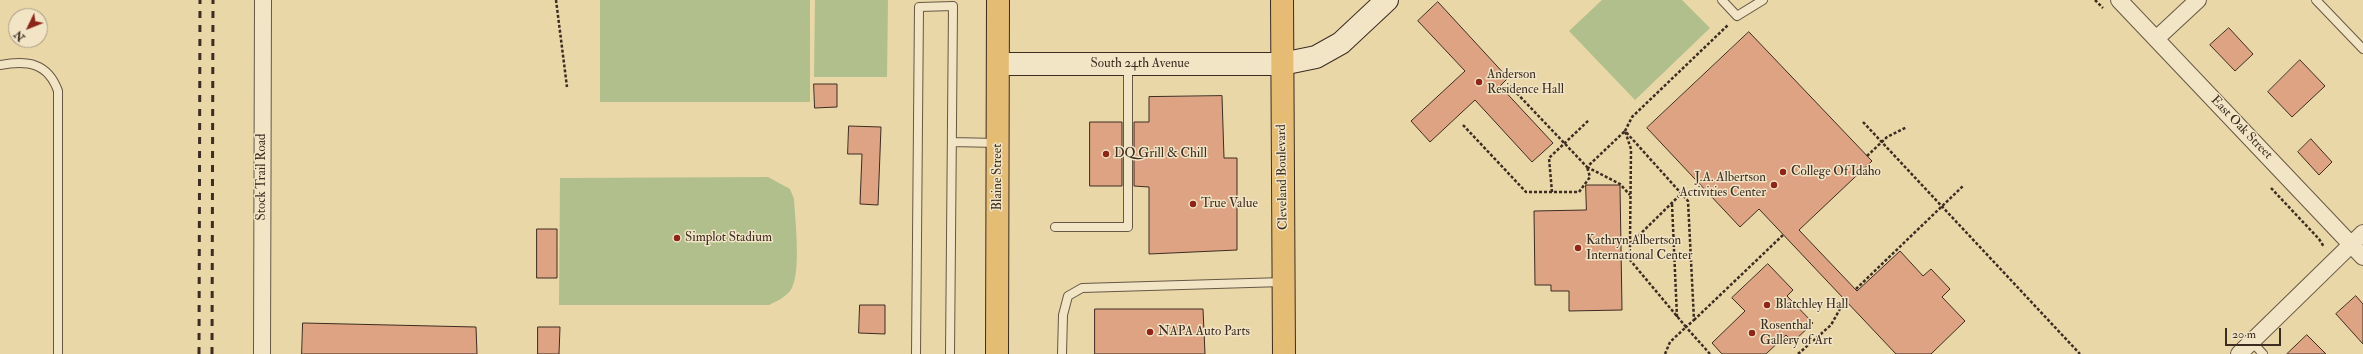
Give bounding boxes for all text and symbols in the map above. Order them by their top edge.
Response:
north arrow [8,8,48,48]
text: N [11,28,28,44]
street label: South 24th Avenue [1091,56,1189,72]
place label: Anderson Residence Hall [1487,67,1564,98]
marker: Anderson Residence Hall [1474,77,1484,87]
street label: East Oak Street [2207,93,2275,163]
street label: Cleveland Boulevard [1274,124,1292,230]
street label: Stock Trail Road [254,133,270,221]
street label: Blaine Street [990,144,1006,210]
place label: DQ Grill & Chill [1114,146,1207,162]
marker: DQ Grill & Chill [1101,149,1111,159]
place label: College Of Idaho [1791,164,1881,180]
marker: College Of Idaho [1778,167,1788,177]
place label: J.A. Albertson Activities Center [1680,170,1766,201]
marker: J.A. Albertson Activities Center [1769,180,1779,190]
place label: True Value [1201,196,1258,212]
marker: True Value [1188,199,1198,209]
place label: Simplot Stadium [685,230,772,246]
marker: Simplot Stadium [672,233,682,243]
place label: Kathryn Albertson International Center [1586,233,1692,264]
marker: Kathryn Albertson International Center [1573,243,1583,253]
place label: Blatchley Hall [1775,297,1848,313]
marker: Blatchley Hall [1762,300,1772,310]
place label: Rosenthal Gallery of Art [1760,318,1832,349]
scale bar [2227,320,2283,346]
place label: NAPA Auto Parts [1158,324,1250,340]
marker: NAPA Auto Parts [1145,327,1155,337]
text: 20 m [2232,327,2256,342]
marker: Rosenthal Gallery of Art [1747,328,1757,338]

